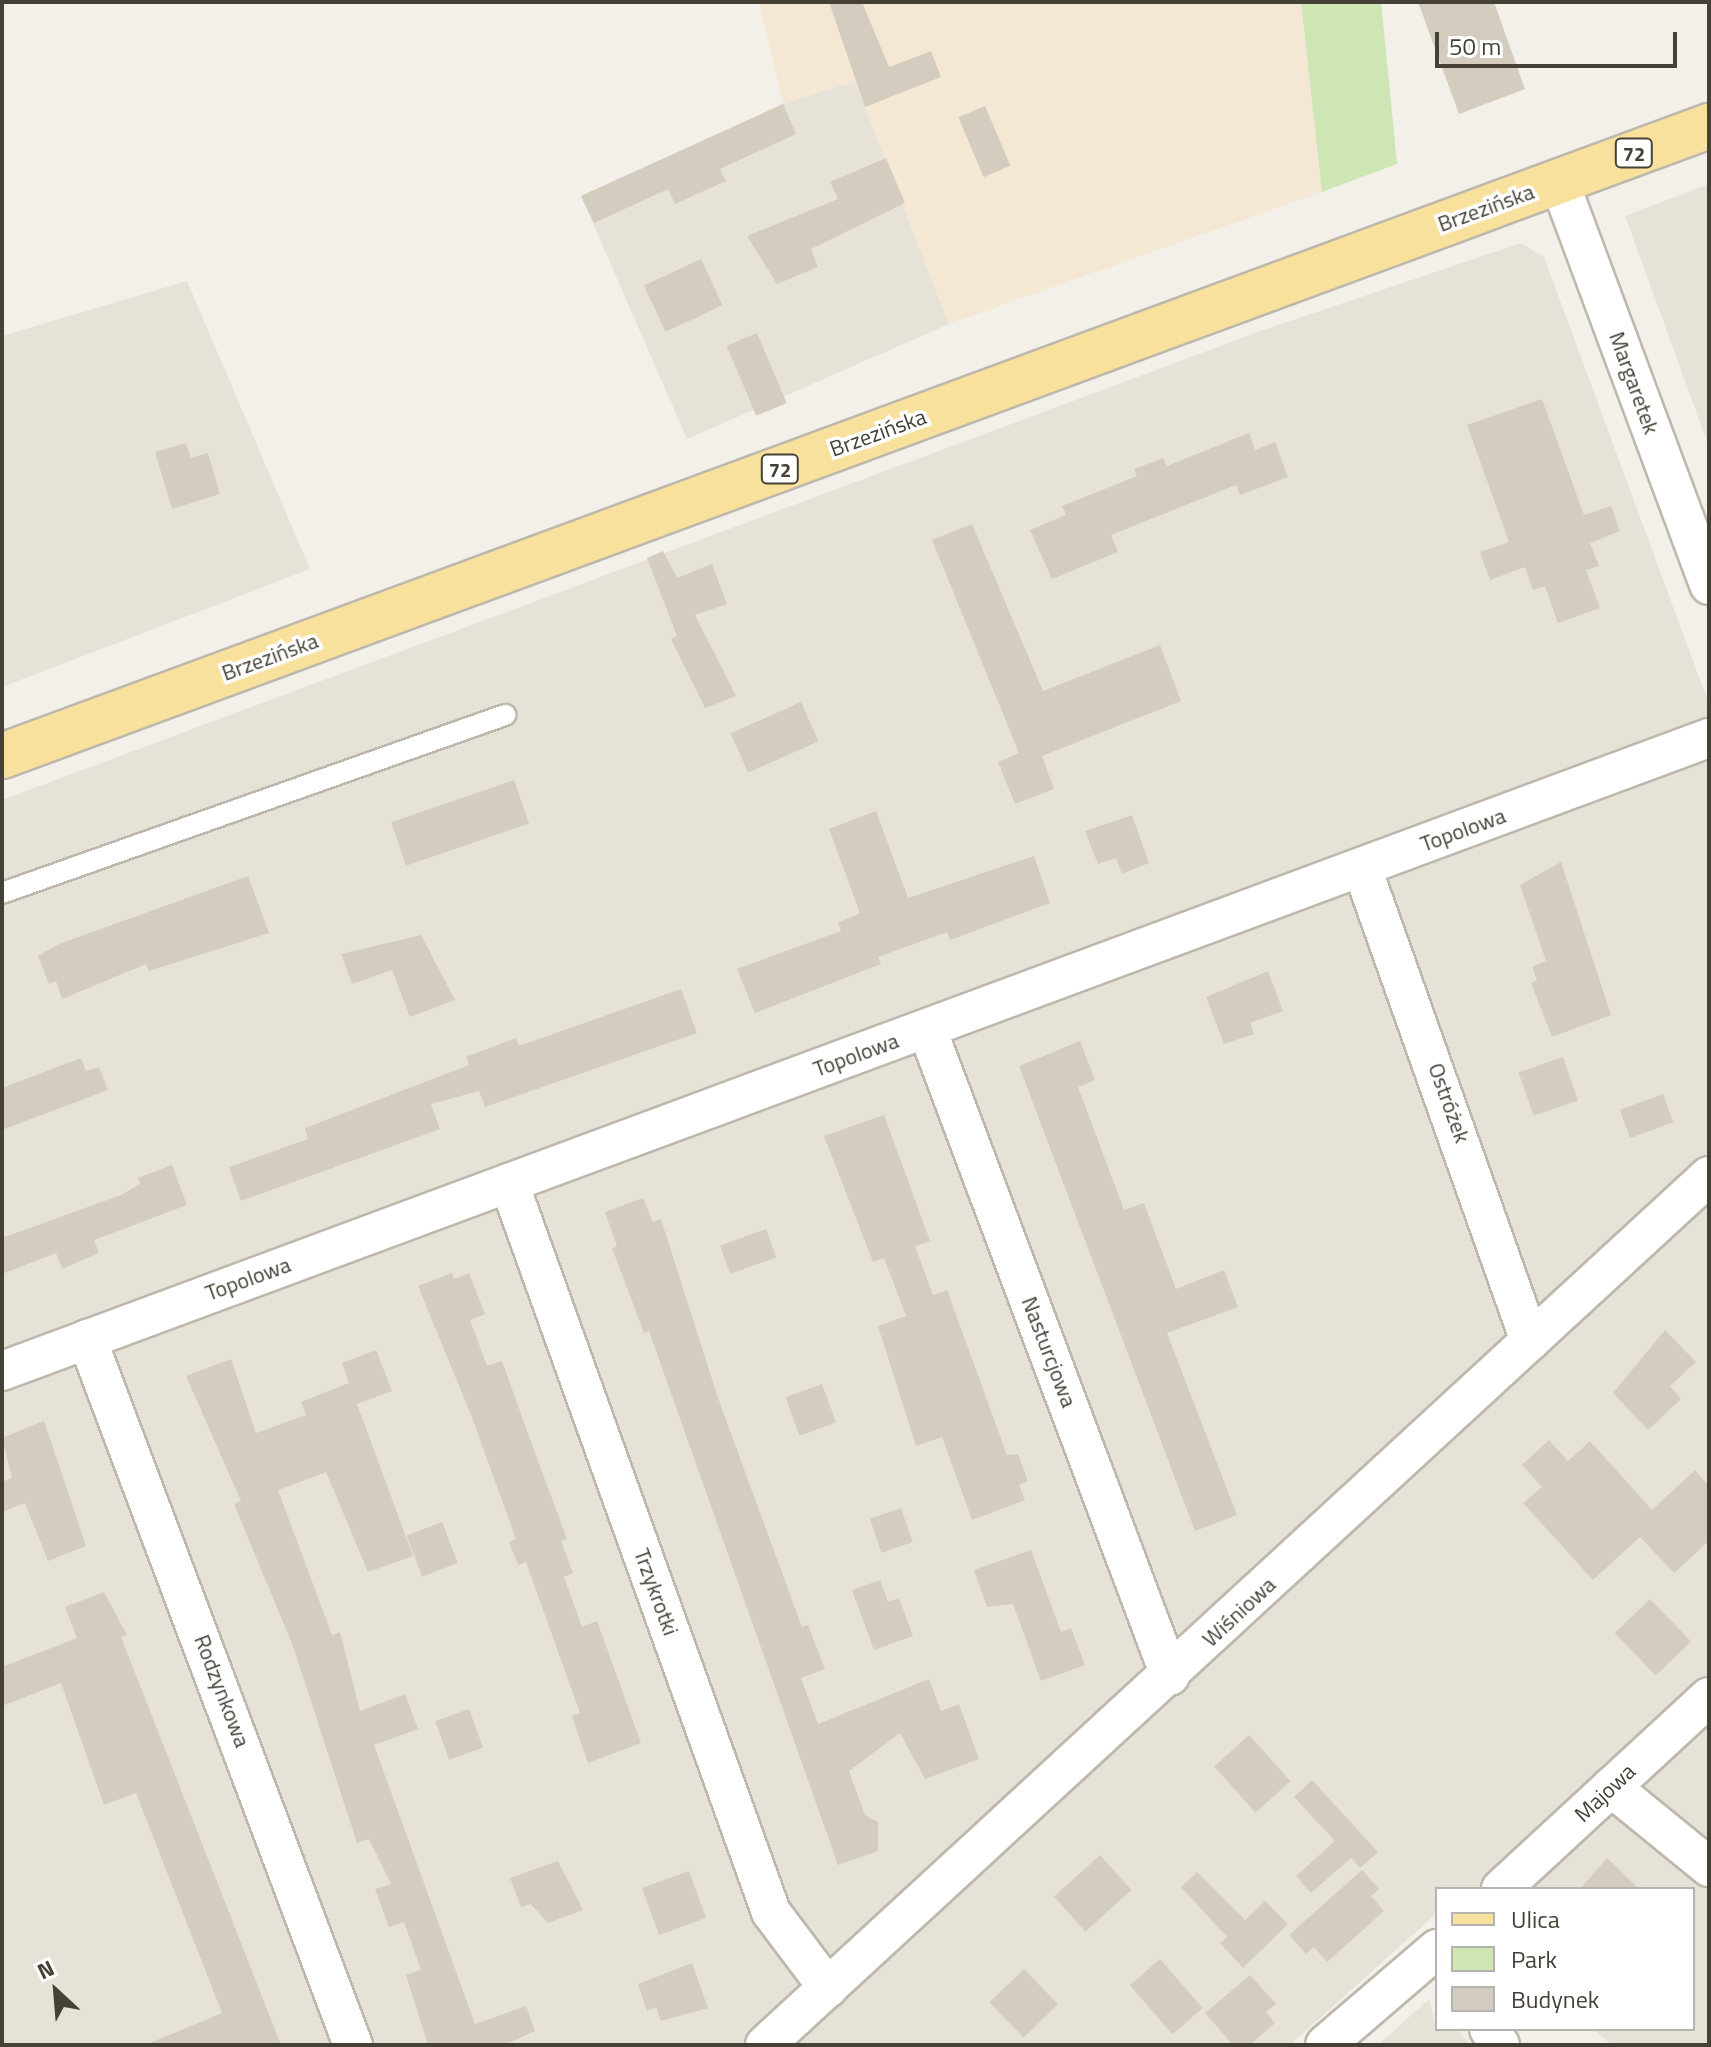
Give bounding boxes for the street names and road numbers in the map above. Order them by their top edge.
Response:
road number: 72 [1614,137,1654,169]
street label: Brzezińska [1434,178,1538,238]
street label: Margaretek [1603,328,1665,438]
street label: Brzezińska [826,403,930,463]
road number: 72 [760,453,800,485]
street label: Brzezińska [218,627,322,687]
street label: Topolowa [1417,802,1509,858]
street label: Topolowa [810,1027,902,1083]
street label: Ostróżek [1422,1059,1476,1147]
street label: Topolowa [202,1251,294,1307]
street label: Nasturcjowa [1016,1293,1082,1411]
street label: Trzykrotki [628,1545,684,1639]
street label: Wiśniowa [1197,1572,1281,1652]
street label: Rodzynkowa [188,1631,256,1751]
street label: Majowa [1569,1758,1641,1828]

